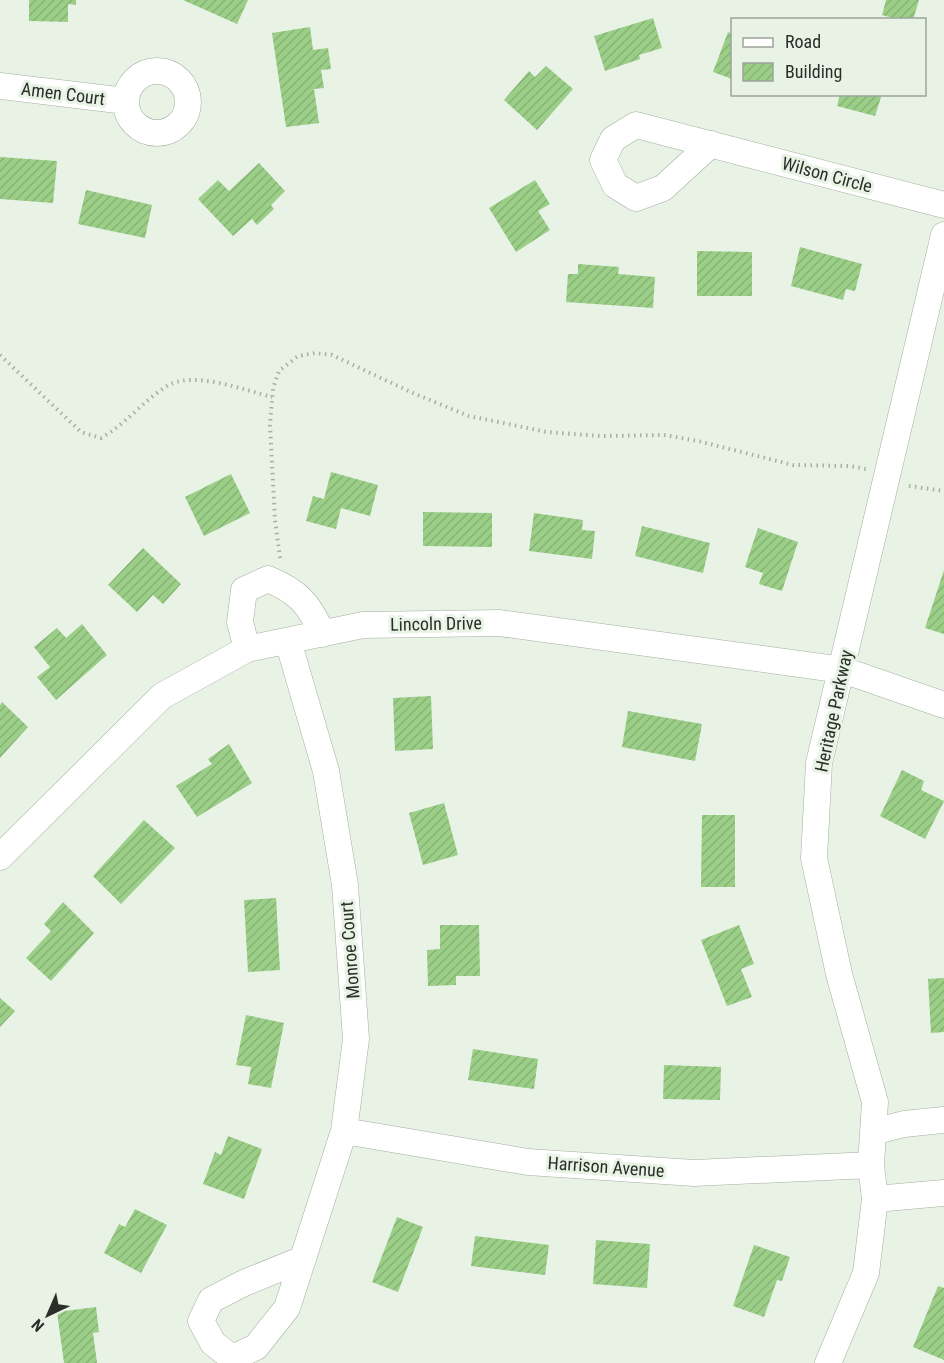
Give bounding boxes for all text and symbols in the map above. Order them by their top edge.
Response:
legend [731,18,926,96]
text: Road [785,31,821,52]
text: Building [785,61,842,82]
street label: Amen Court [20,78,106,109]
street label: Wilson Circle [780,152,875,197]
street label: Lincoln Drive [390,612,482,635]
street label: Heritage Parkway [810,647,857,774]
street label: Monroe Court [336,901,363,999]
street label: Harrison Avenue [547,1152,665,1181]
north arrow [18,1285,78,1345]
text: N [28,1315,48,1336]

